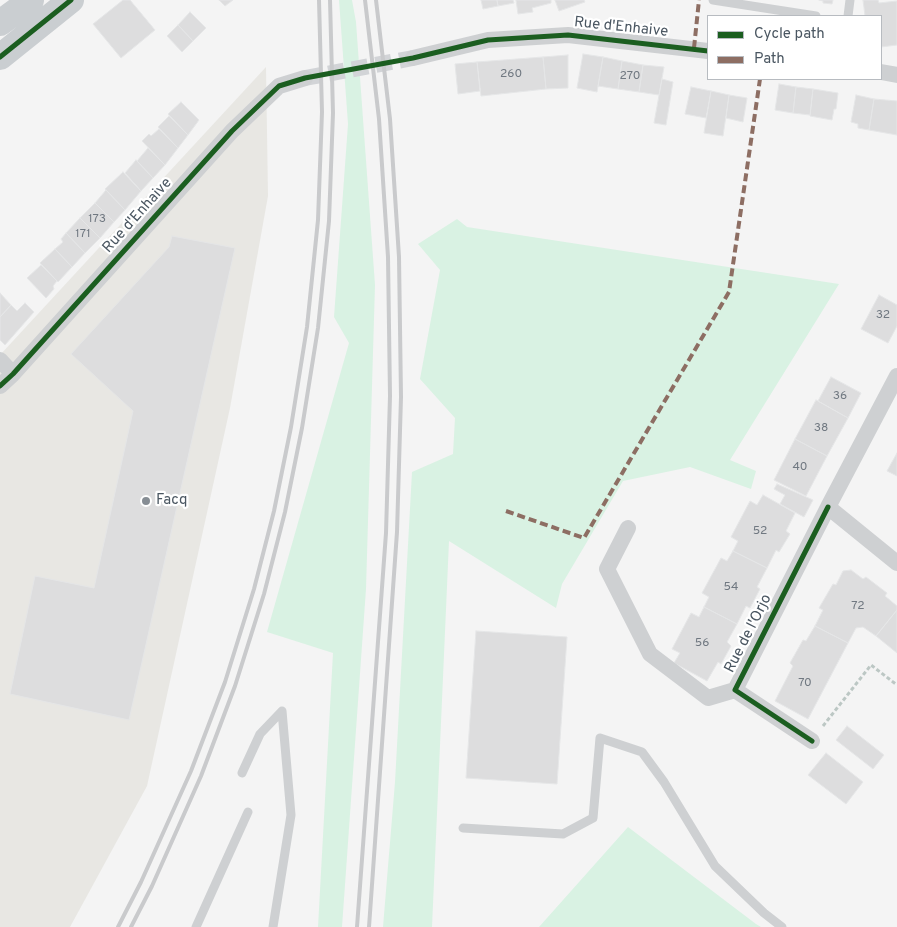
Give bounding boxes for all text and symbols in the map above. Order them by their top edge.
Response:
street label: Rue d'Enhaive [573,14,669,42]
legend [707,15,882,80]
text: Cycle path [754,25,825,44]
text: Path [754,50,785,69]
house number: 260 [500,68,522,82]
house number: 270 [620,70,640,84]
street label: Rue d'Enhaive [100,175,176,257]
house number: 173 [88,213,106,227]
house number: 171 [75,228,91,242]
house number: 32 [876,309,890,323]
house number: 36 [833,390,847,404]
house number: 38 [814,422,828,436]
house number: 40 [792,461,808,475]
place label: Facq [156,492,187,510]
marker: Facq [140,495,152,507]
house number: 52 [753,525,767,539]
house number: 54 [723,581,739,595]
street label: Rue de l'Orjo [721,592,777,676]
house number: 72 [851,600,865,614]
house number: 56 [695,637,709,651]
house number: 70 [798,677,812,691]

